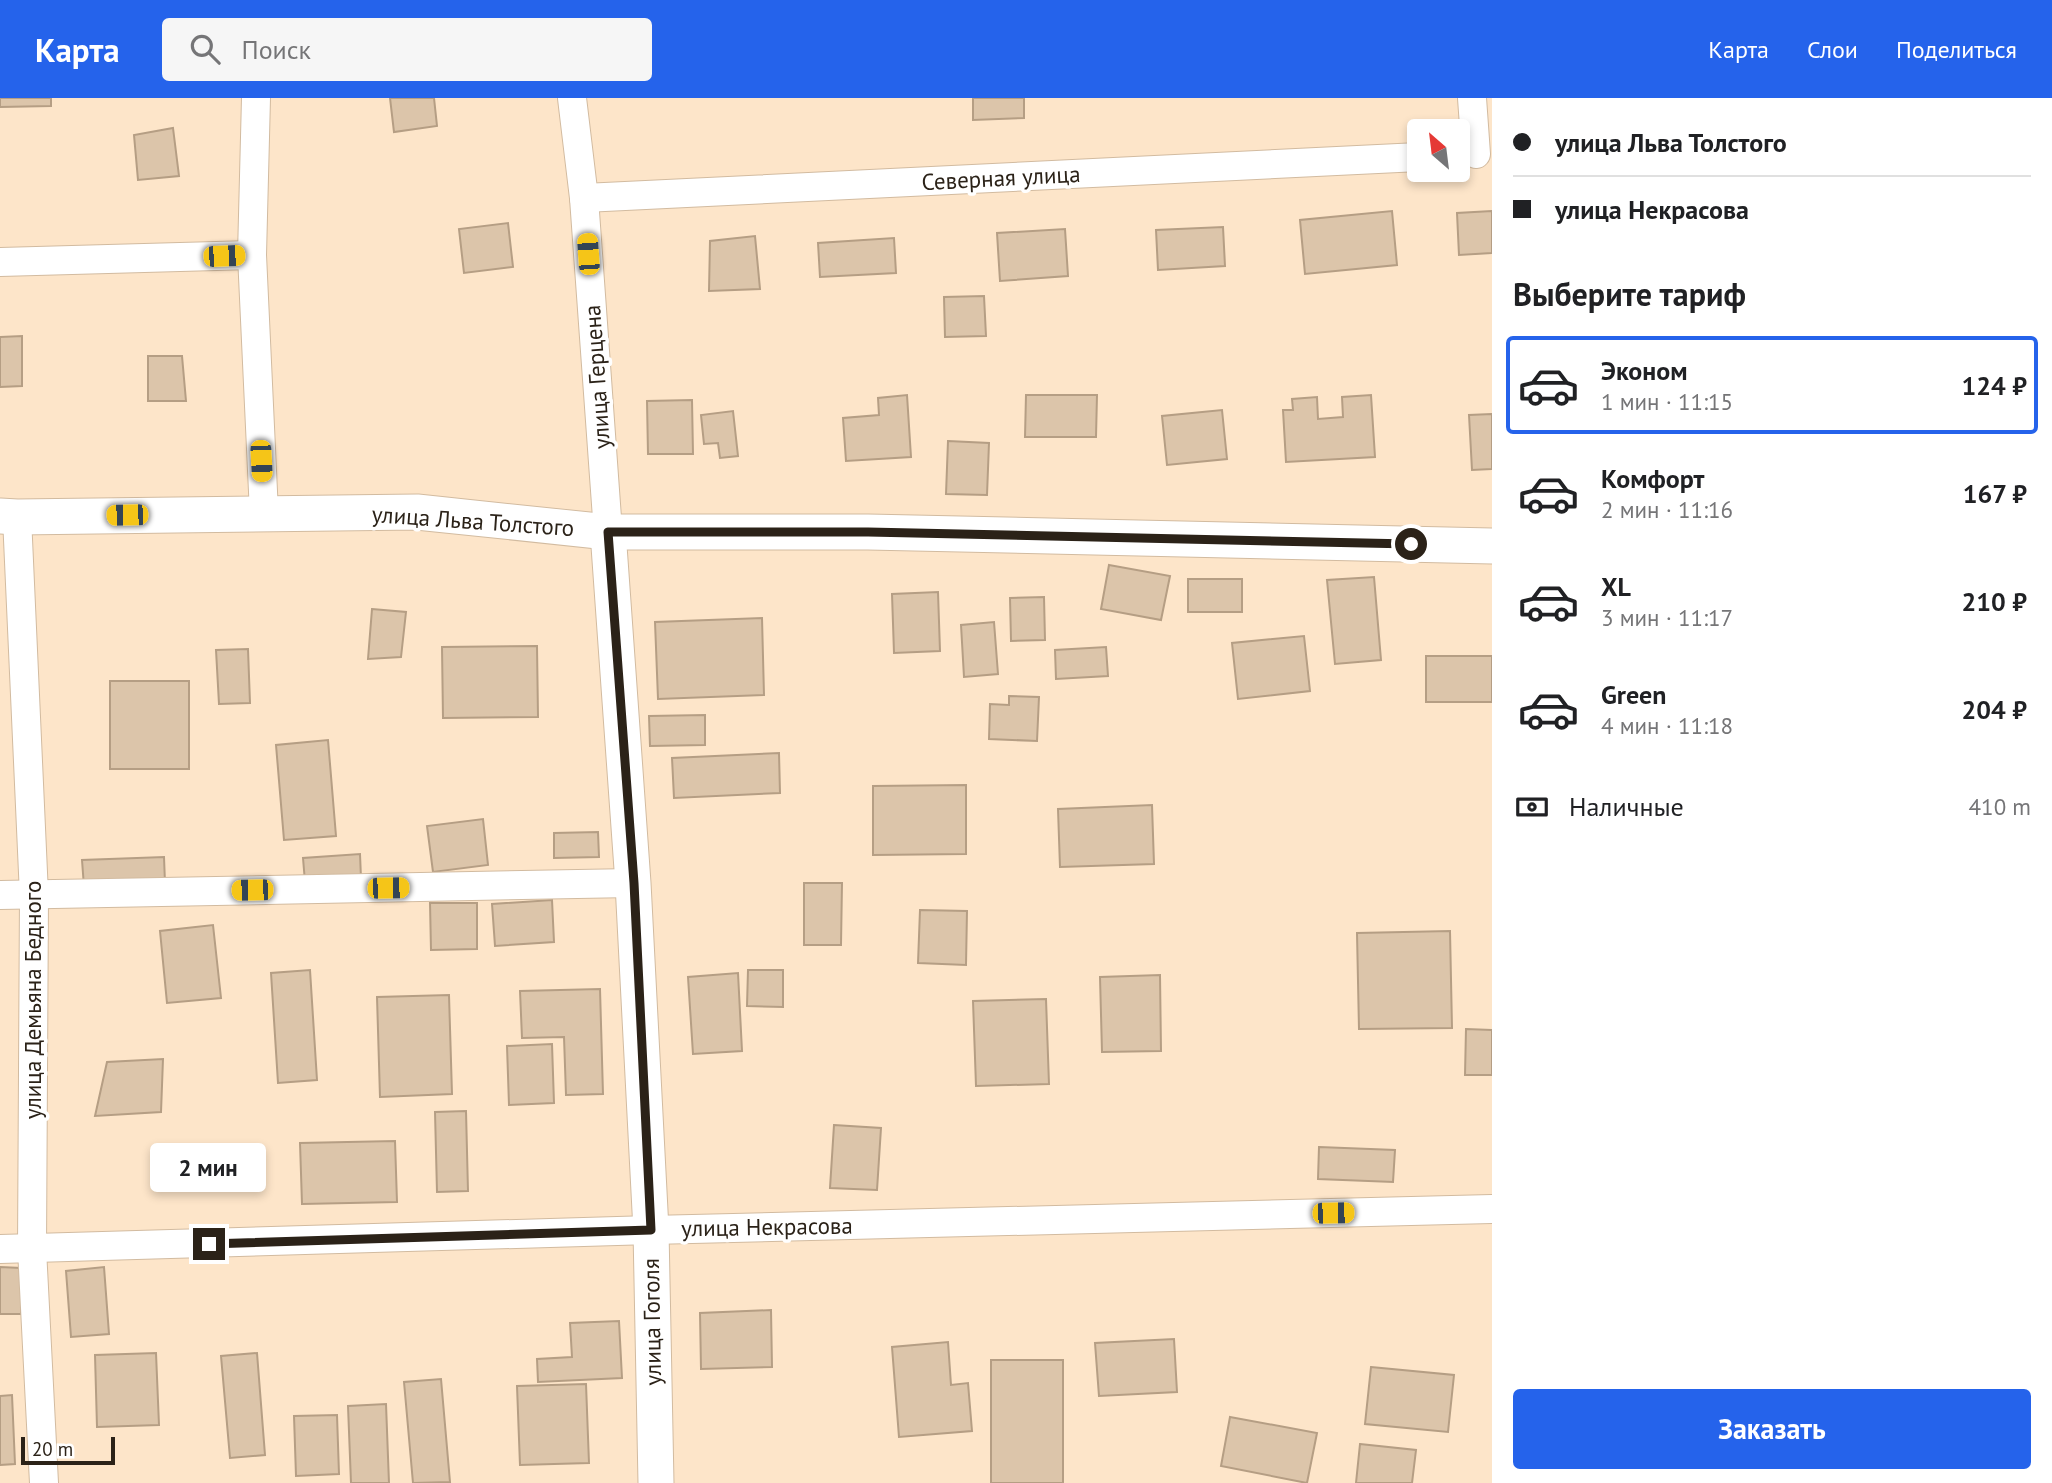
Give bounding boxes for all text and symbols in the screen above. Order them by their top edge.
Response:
search box [162,18,652,81]
text: Карта [35,28,120,71]
icon: search [186,30,224,68]
text: Поиск [242,33,311,66]
text: Карта [1708,34,1769,65]
text: Слои [1807,34,1858,65]
text: Поделиться [1896,34,2017,65]
north arrow [1407,119,1470,182]
map controls [1407,119,1470,182]
text: улица Льва Толстого [1555,126,1787,159]
street label: Северная улица [921,159,1081,196]
text: улица Некрасова [1555,193,1749,226]
car [577,232,600,276]
car [203,245,246,267]
text: Выберите тариф [1513,273,1746,315]
street label: улица Герцена [577,304,616,450]
icon: car [1517,354,1580,417]
text: Эконом [1601,354,1688,387]
text: 124 ₽ [1961,369,2027,402]
text: 1 мин · 11:15 [1601,387,1733,416]
car [250,439,273,483]
icon: car [1517,462,1580,525]
text: Комфорт [1601,462,1704,495]
text: 167 ₽ [1963,477,2027,510]
text: 2 мин · 11:16 [1601,495,1733,524]
street label: улица Льва Толстого [371,499,575,542]
car [106,504,149,526]
route start [1395,528,1427,560]
icon: car [1517,570,1580,633]
text: XL [1601,570,1631,603]
text: 210 ₽ [1961,585,2027,618]
text: 3 мин · 11:17 [1601,603,1733,632]
icon: car [1517,678,1580,741]
text: Green [1601,678,1666,711]
text: 204 ₽ [1961,693,2027,726]
text: 4 мин · 11:18 [1601,711,1733,740]
icon: cash [1513,788,1551,826]
text: Наличные [1569,790,1684,823]
text: 410 m [1969,792,2031,821]
car [367,877,410,899]
car [231,879,274,901]
street label: улица Демьяна Бедного [18,881,47,1119]
callout: 2 мин [151,1142,267,1192]
text: 2 мин [178,1153,238,1182]
car [1312,1202,1355,1224]
street label: улица Некрасова [681,1211,853,1242]
route end [193,1228,225,1260]
street label: улица Гоголя [636,1258,667,1386]
button: Заказать [1513,1389,2031,1469]
scale bar [21,1434,116,1466]
text: 20 m [32,1437,73,1461]

